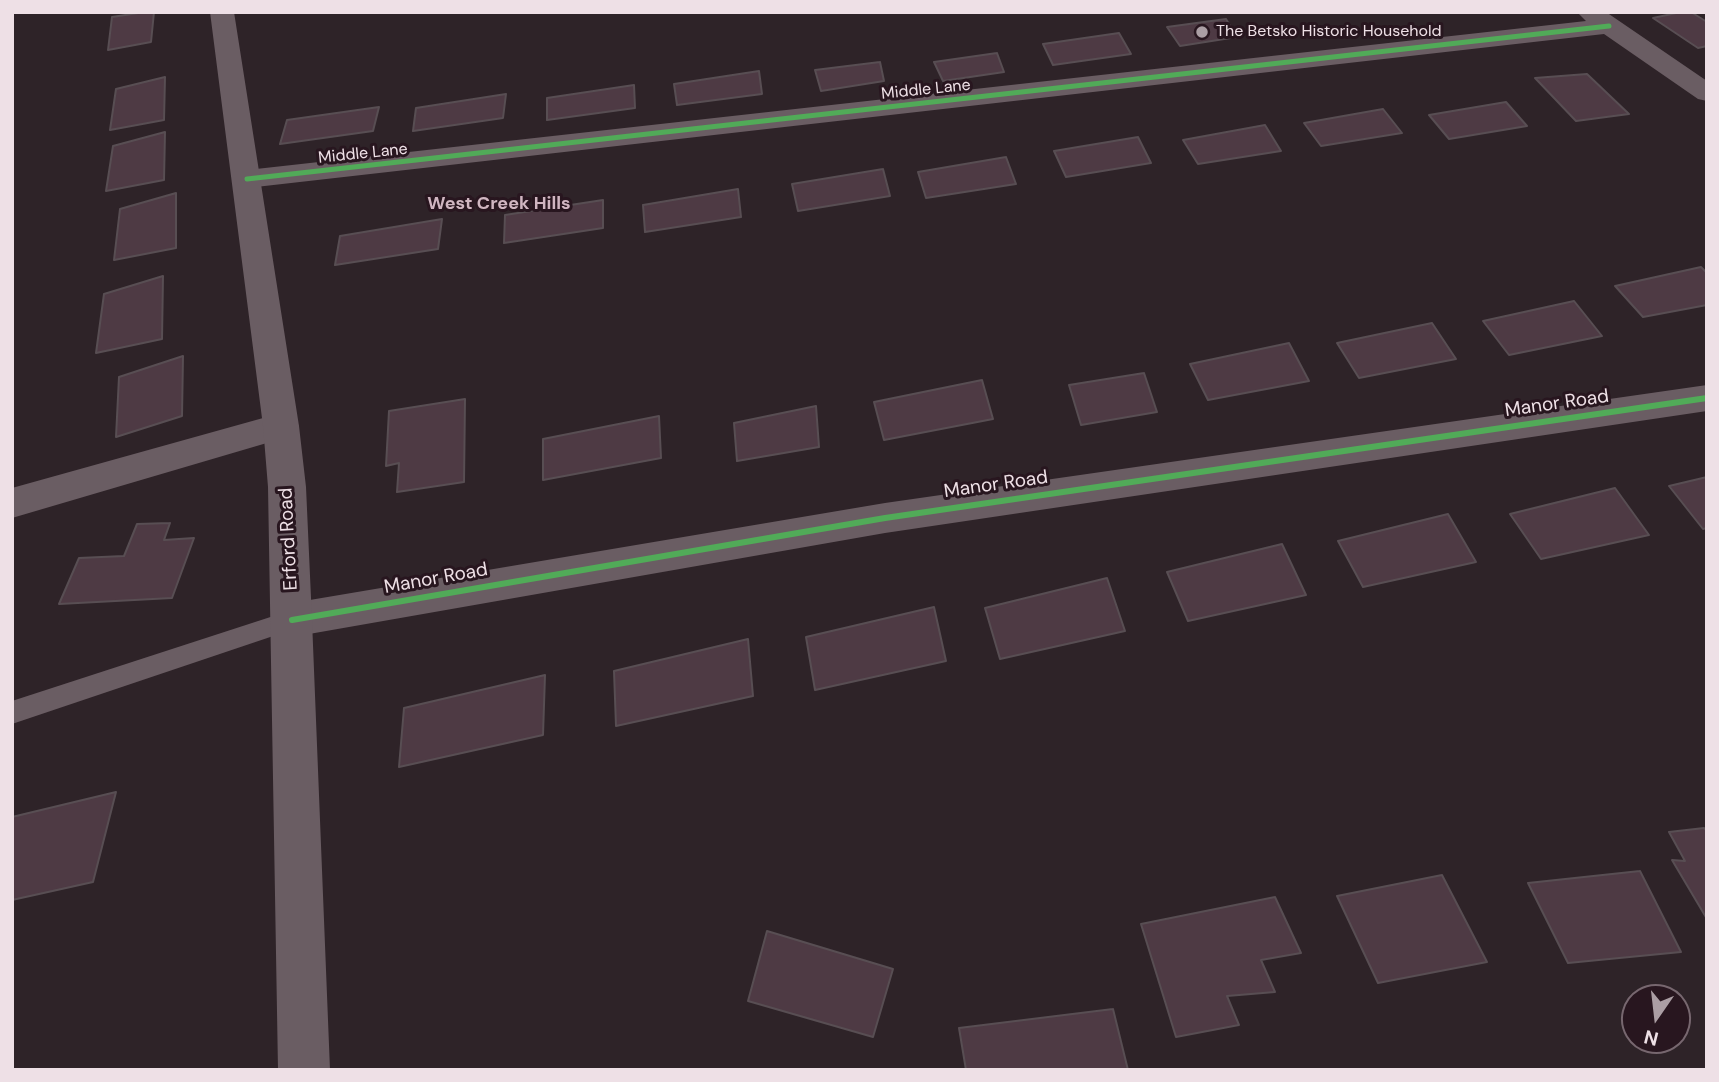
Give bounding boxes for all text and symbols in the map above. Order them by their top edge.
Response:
place label: The Betsko Historic Household [1216,22,1442,42]
marker: The Betsko Historic Household [1194,24,1210,40]
street label: Middle Lane [880,76,972,104]
street label: Middle Lane [317,140,409,168]
district label: West Creek Hills [427,193,571,215]
street label: Manor Road [1504,385,1610,423]
street label: Manor Road [943,466,1049,504]
street label: Erford Road [275,487,303,591]
street label: Manor Road [382,559,490,599]
north arrow [1621,984,1691,1054]
text: N [1642,1024,1661,1052]

